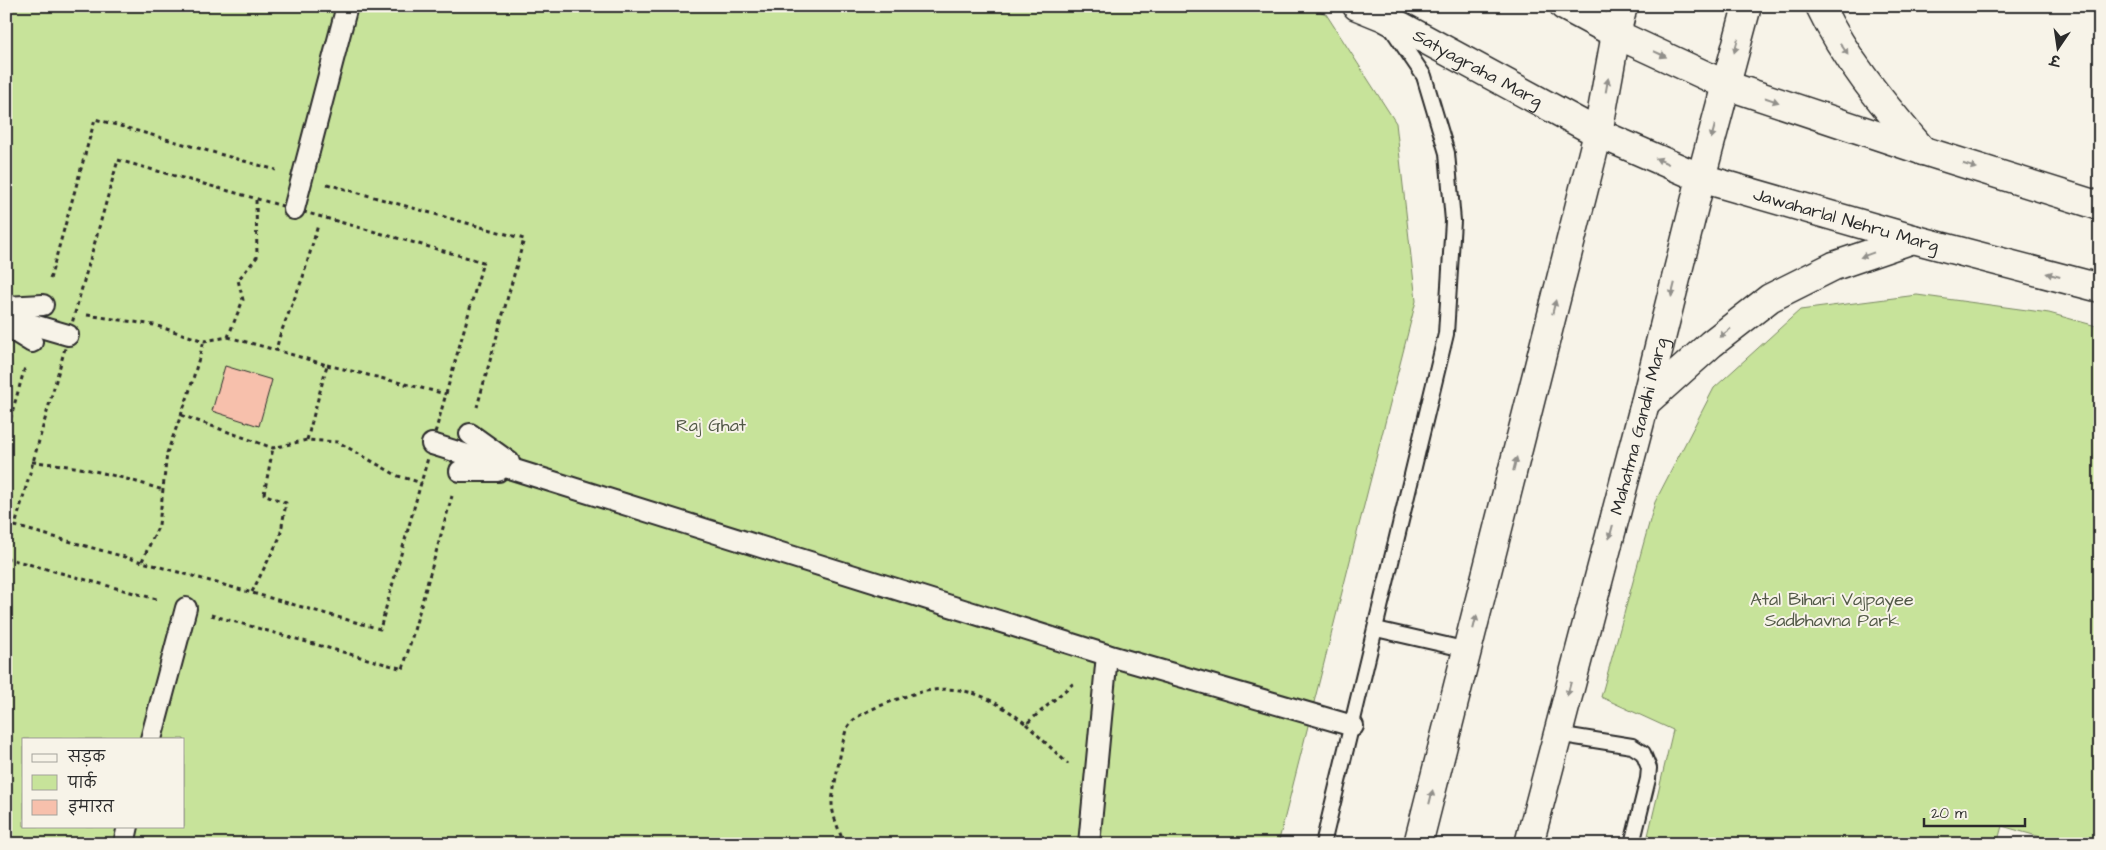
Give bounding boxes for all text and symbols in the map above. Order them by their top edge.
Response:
north arrow [2034,22,2084,72]
street label: Satyagraha Marg [1408,23,1547,115]
one-way arrow [1732,38,1740,53]
one-way arrow [1839,42,1849,55]
text: उ [2047,49,2064,71]
one-way arrow [1653,50,1667,58]
one-way arrow [1603,77,1611,93]
one-way arrow [1765,97,1780,105]
one-way arrow [1709,125,1717,140]
one-way arrow [1655,156,1669,164]
one-way arrow [1963,162,1978,170]
street label: Jawaharlal Nehru Marg [1750,182,1942,259]
one-way arrow [1859,251,1874,259]
one-way arrow [2045,271,2060,279]
one-way arrow [1669,282,1677,297]
one-way arrow [1550,299,1558,314]
one-way arrow [1719,327,1732,338]
street label: Mahatma Gandhi Marg [1604,335,1675,517]
park label: Raj Ghat [676,413,747,438]
one-way arrow [1511,457,1519,472]
one-way arrow [1607,524,1615,539]
park label: Atal Bihari Vajpayee Sadbhavna Park [1750,587,1914,633]
one-way arrow [1471,615,1479,630]
one-way arrow [1565,681,1573,696]
legend [22,738,185,828]
text: सड़क [67,747,106,768]
text: पार्क [67,771,98,794]
one-way arrow [1427,789,1435,804]
scale bar [1924,795,2025,827]
text: इमारत [68,797,115,818]
text: 20 m [1931,803,1967,824]

